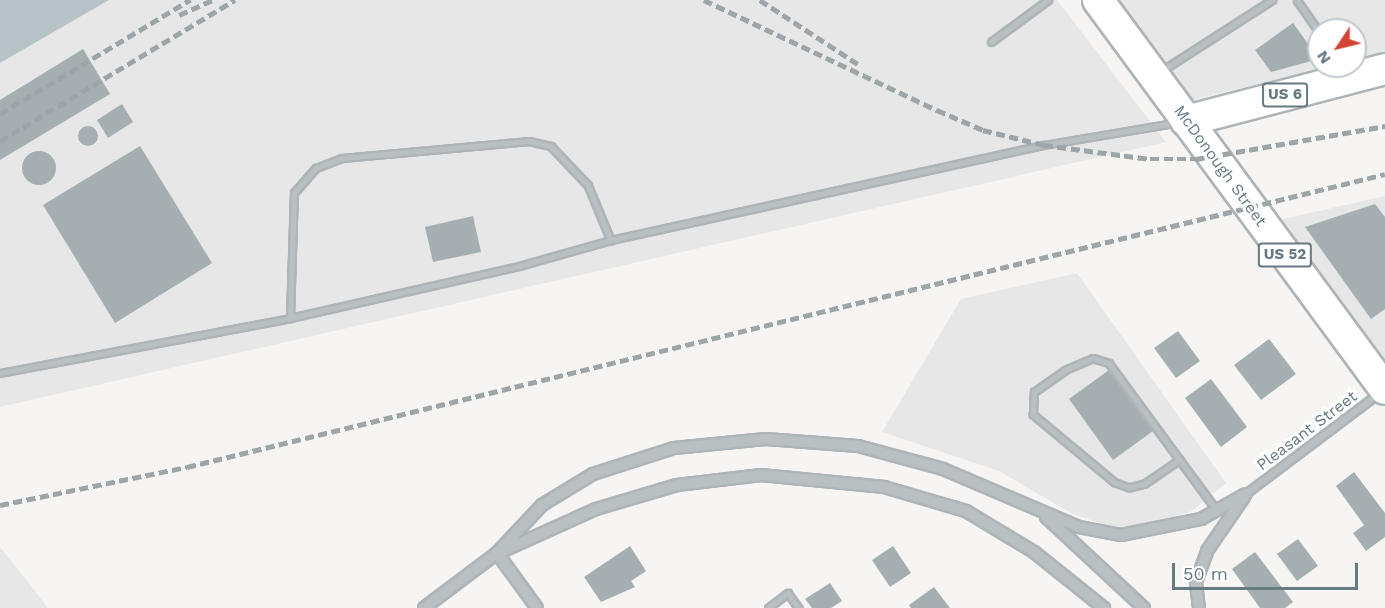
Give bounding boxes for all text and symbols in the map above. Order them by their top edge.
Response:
north arrow [1307,18,1367,78]
text: N [1312,47,1335,68]
road number: US 6 [1261,83,1309,107]
street label: McDonough Street [1170,102,1270,230]
road number: US 52 [1256,243,1314,267]
street label: Pleasant Street [1253,387,1361,475]
scale bar [1175,551,1361,589]
text: 50 m [1183,563,1228,584]

